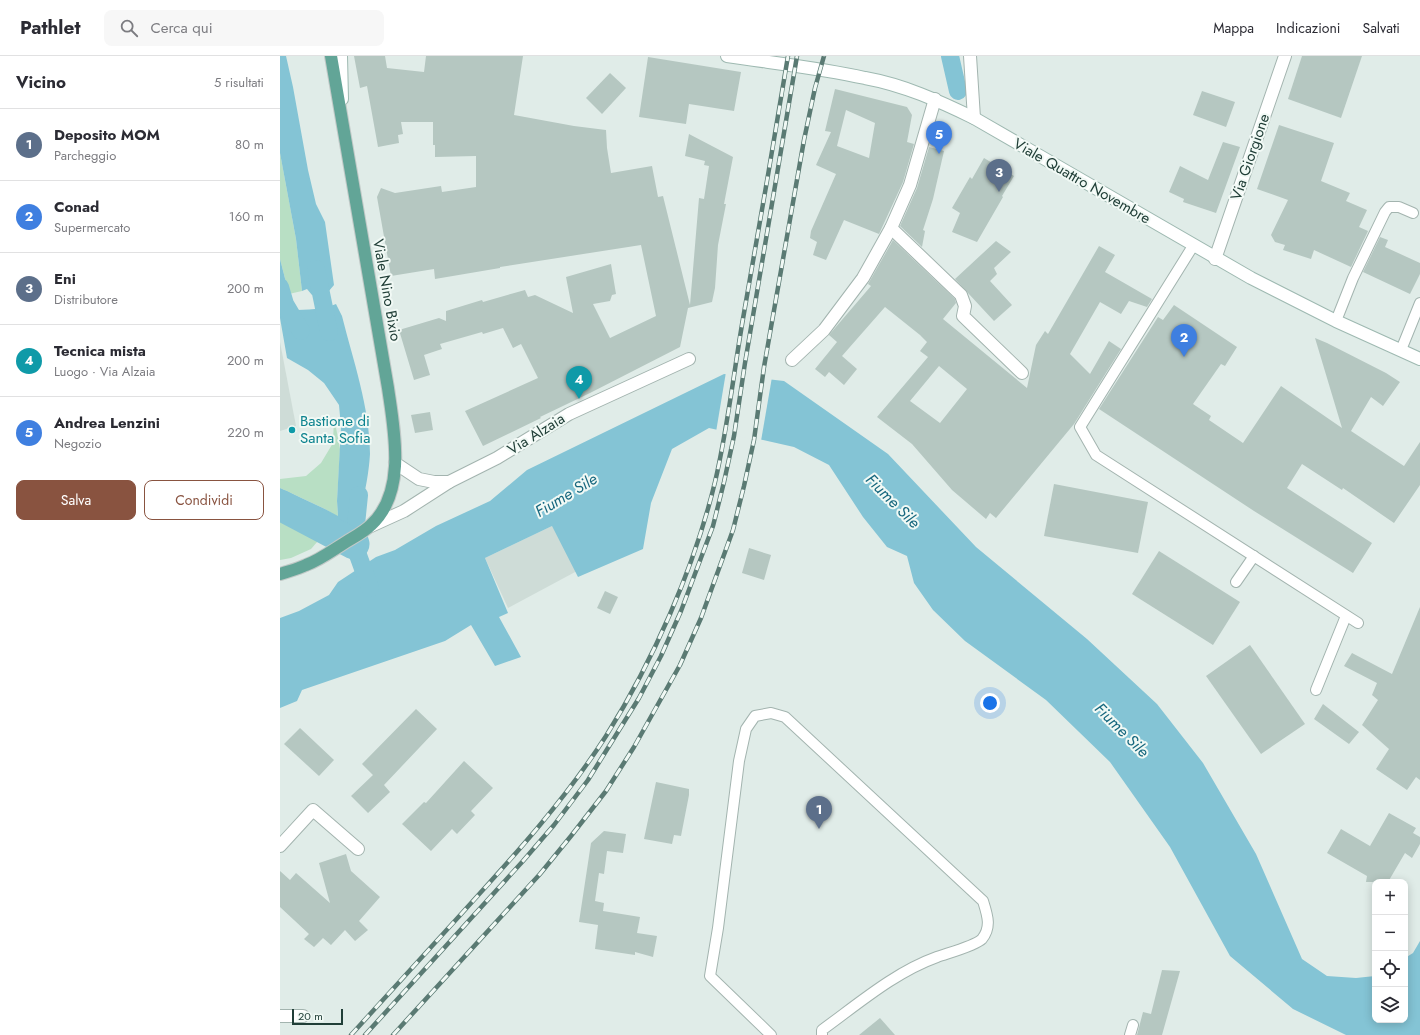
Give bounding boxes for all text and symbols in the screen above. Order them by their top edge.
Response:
search box [104,10,384,46]
text: Pathlet [20,14,80,41]
icon: search [118,17,140,39]
text: Cerca qui [150,17,213,39]
text: Mappa [1213,18,1254,38]
text: Indicazioni [1276,18,1340,38]
text: Salvati [1362,18,1400,38]
text: Vicino [16,70,66,94]
text: 5 risultati [214,73,264,92]
street label: Via Giorgione [1225,110,1275,203]
pin: 5 [926,121,952,154]
text: Deposito MOM [54,124,160,146]
street label: Viale Quattro Novembre [1009,133,1155,229]
text: 1 [26,135,32,154]
text: 80 m [235,135,264,154]
text: Parcheggio [54,146,116,165]
pin: 3 [986,159,1012,192]
text: Conad [54,196,99,218]
text: 2 [25,207,33,226]
text: 160 m [229,207,264,226]
text: Supermercato [54,218,130,237]
street label: Viale Nino Bixio [367,237,407,343]
text: Eni [54,268,76,290]
text: 3 [25,279,33,298]
text: 200 m [227,279,264,298]
text: Distributore [54,290,118,309]
pin: 2 [1171,324,1197,357]
text: Tecnica mista [54,340,146,362]
text: 4 [24,351,34,370]
text: 200 m [227,351,264,370]
text: Luogo · Via Alzaia [54,362,155,381]
pin: 4 [566,366,592,399]
street label: Via Alzaia [503,408,569,460]
place label: Bastione di Santa Sofia [300,410,370,449]
text: Andrea Lenzini [54,412,160,434]
text: 5 [25,423,33,442]
text: 220 m [227,423,264,442]
marker: Bastione di Santa Sofia [287,425,297,435]
text: Negozio [54,434,102,453]
water label: Fiume Sile [531,467,601,523]
water label: Fiume Sile [860,468,926,534]
button: Salva [16,480,136,520]
button: Condividi [144,480,264,520]
your location [980,693,1000,713]
water label: Fiume Sile [1089,697,1155,763]
pin: 1 [806,796,832,829]
map controls [1372,879,1408,1023]
button: + [1372,879,1408,915]
button: − [1372,915,1408,951]
button: locate [1372,951,1408,987]
button: layers [1372,987,1408,1023]
scale bar [292,1007,343,1026]
text: 20 m [298,1008,323,1024]

